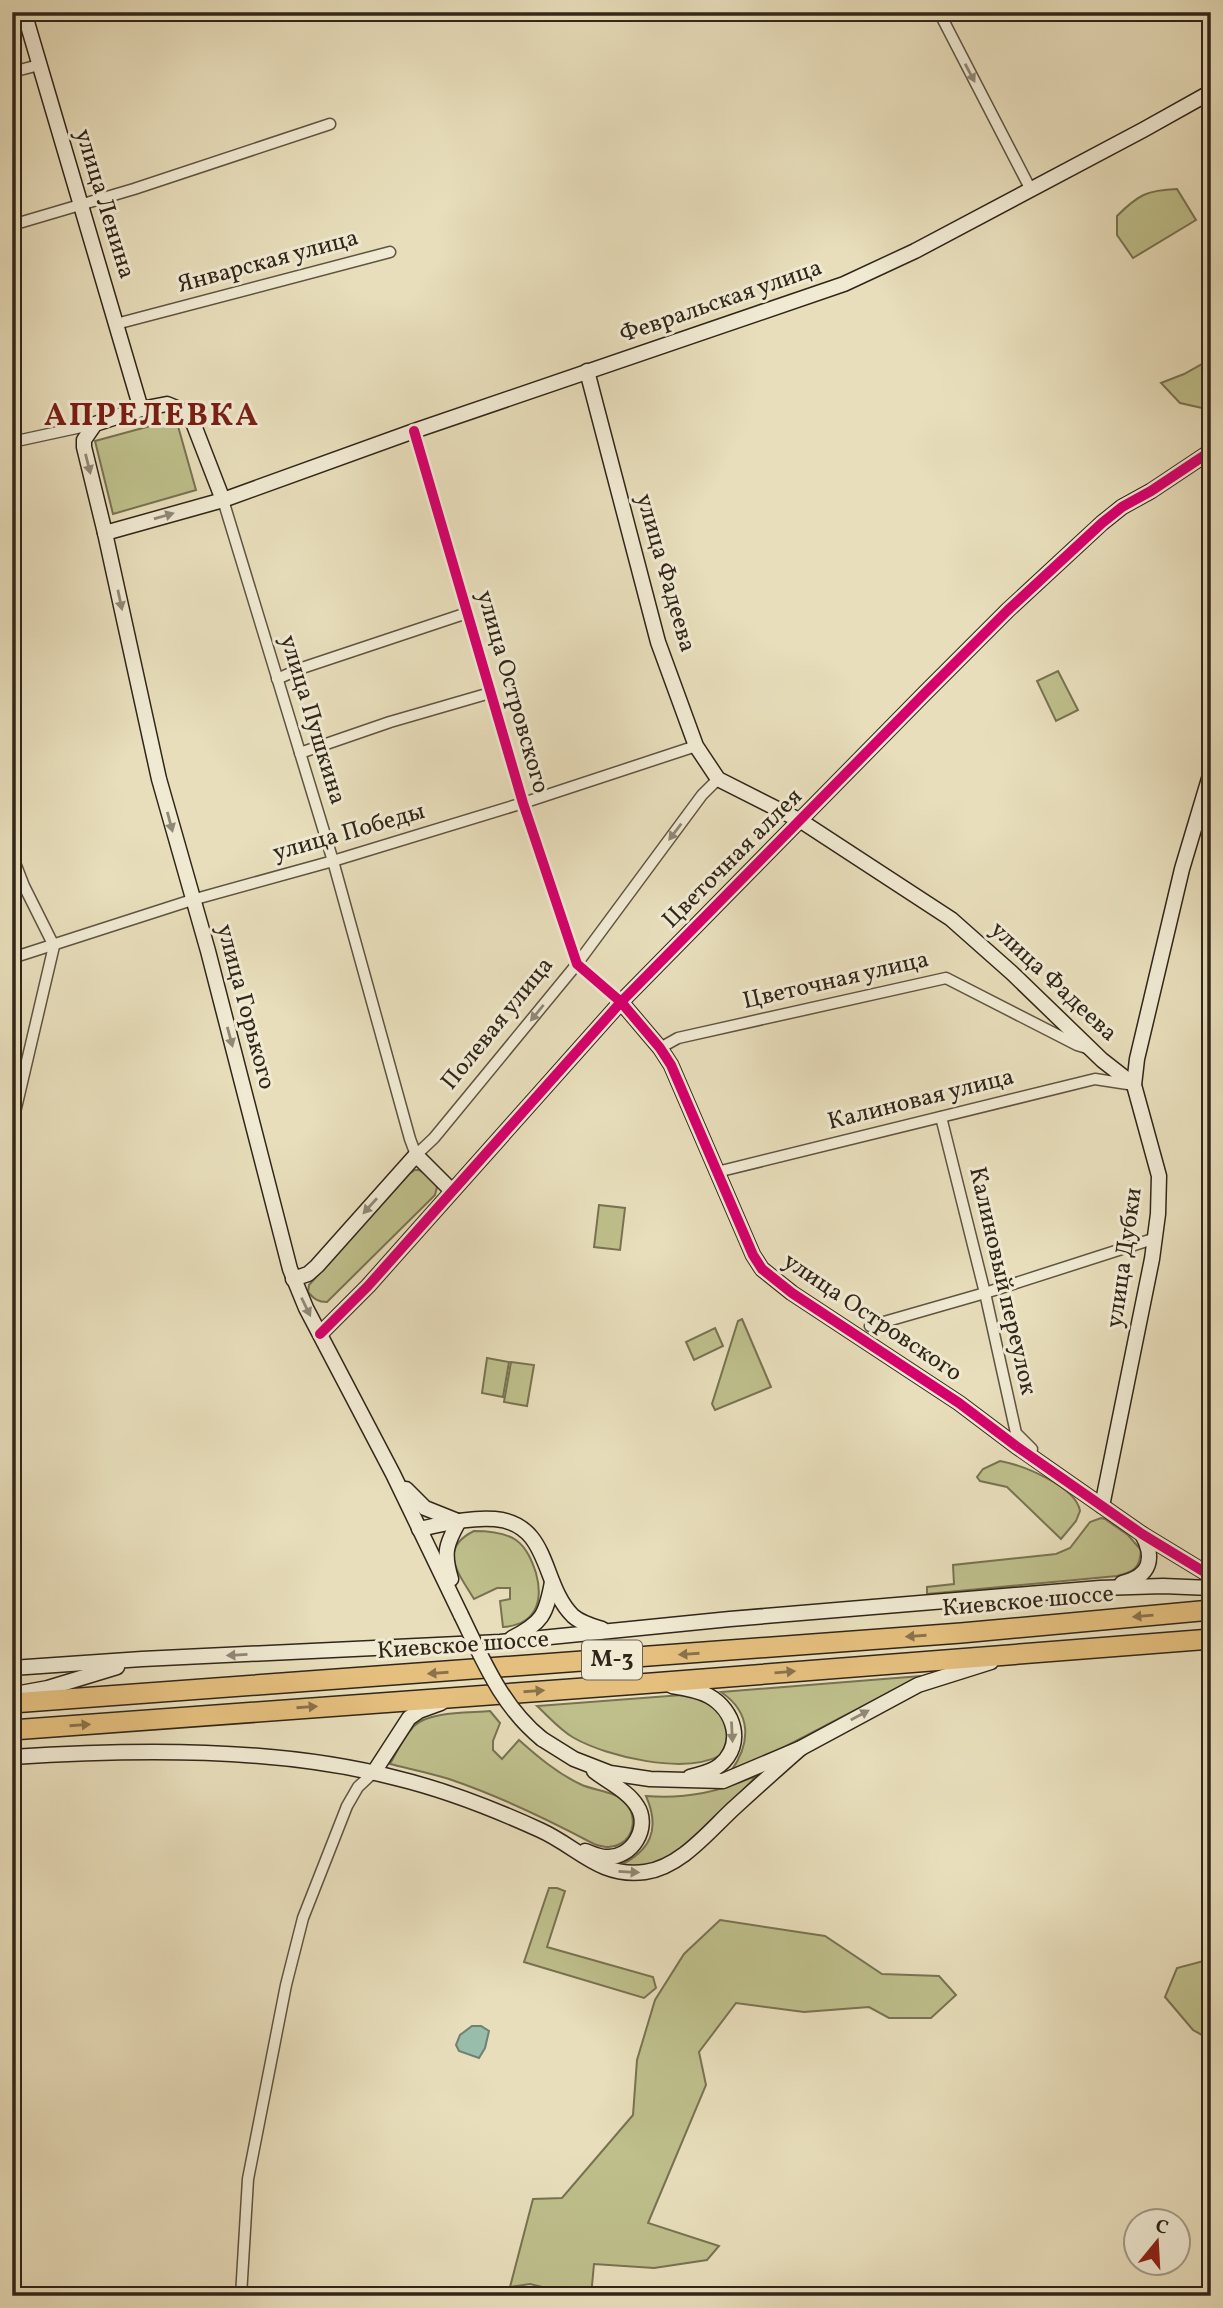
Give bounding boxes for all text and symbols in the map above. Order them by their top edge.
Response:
one-way arrow [965,63,976,83]
street label: улица Ленина [65,125,143,283]
street label: Январская улица [174,221,362,303]
street label: Февральская улица [615,251,827,353]
district label: АПРЕЛЕВКА [44,395,260,439]
one-way arrow [83,453,94,475]
street label: улица Фадеева [626,490,704,656]
one-way arrow [154,511,175,521]
street label: улица Островского [467,587,557,797]
one-way arrow [114,589,125,611]
street label: улица Пушкина [270,631,354,809]
street label: Цветочная аллея [655,781,811,937]
street label: улица Победы [269,795,429,871]
one-way arrow [166,812,176,833]
one-way arrow [668,823,682,841]
street label: улица Фадеева [982,914,1124,1050]
street label: улица Горького [207,921,283,1093]
street label: Цветочная улица [740,943,932,1019]
street label: Полевая улица [434,950,562,1098]
one-way arrow [530,1003,545,1021]
one-way arrow [225,1026,236,1048]
street label: Калиновая улица [824,1060,1018,1140]
street label: Калиновый переулок [959,1164,1045,1399]
street label: улица Дубки [1098,1186,1152,1330]
one-way arrow [363,1197,379,1214]
street label: улица Островского [776,1245,968,1391]
one-way arrow [301,1297,312,1317]
street label: Киевское шоссе [941,1578,1115,1626]
one-way arrow [1132,1611,1154,1622]
street label: Киевское шоссе [376,1623,550,1669]
one-way arrow [905,1631,927,1642]
road number: М-3 [582,1640,642,1680]
one-way arrow [225,1649,247,1660]
one-way arrow [678,1649,700,1660]
one-way arrow [775,1666,797,1677]
one-way arrow [427,1668,449,1679]
one-way arrow [523,1685,545,1696]
one-way arrow [296,1701,318,1712]
one-way arrow [850,1709,870,1721]
one-way arrow [70,1719,92,1730]
one-way arrow [727,1721,738,1743]
one-way arrow [618,1866,640,1877]
north arrow [1122,2206,1192,2276]
text: С [1152,2213,1171,2242]

